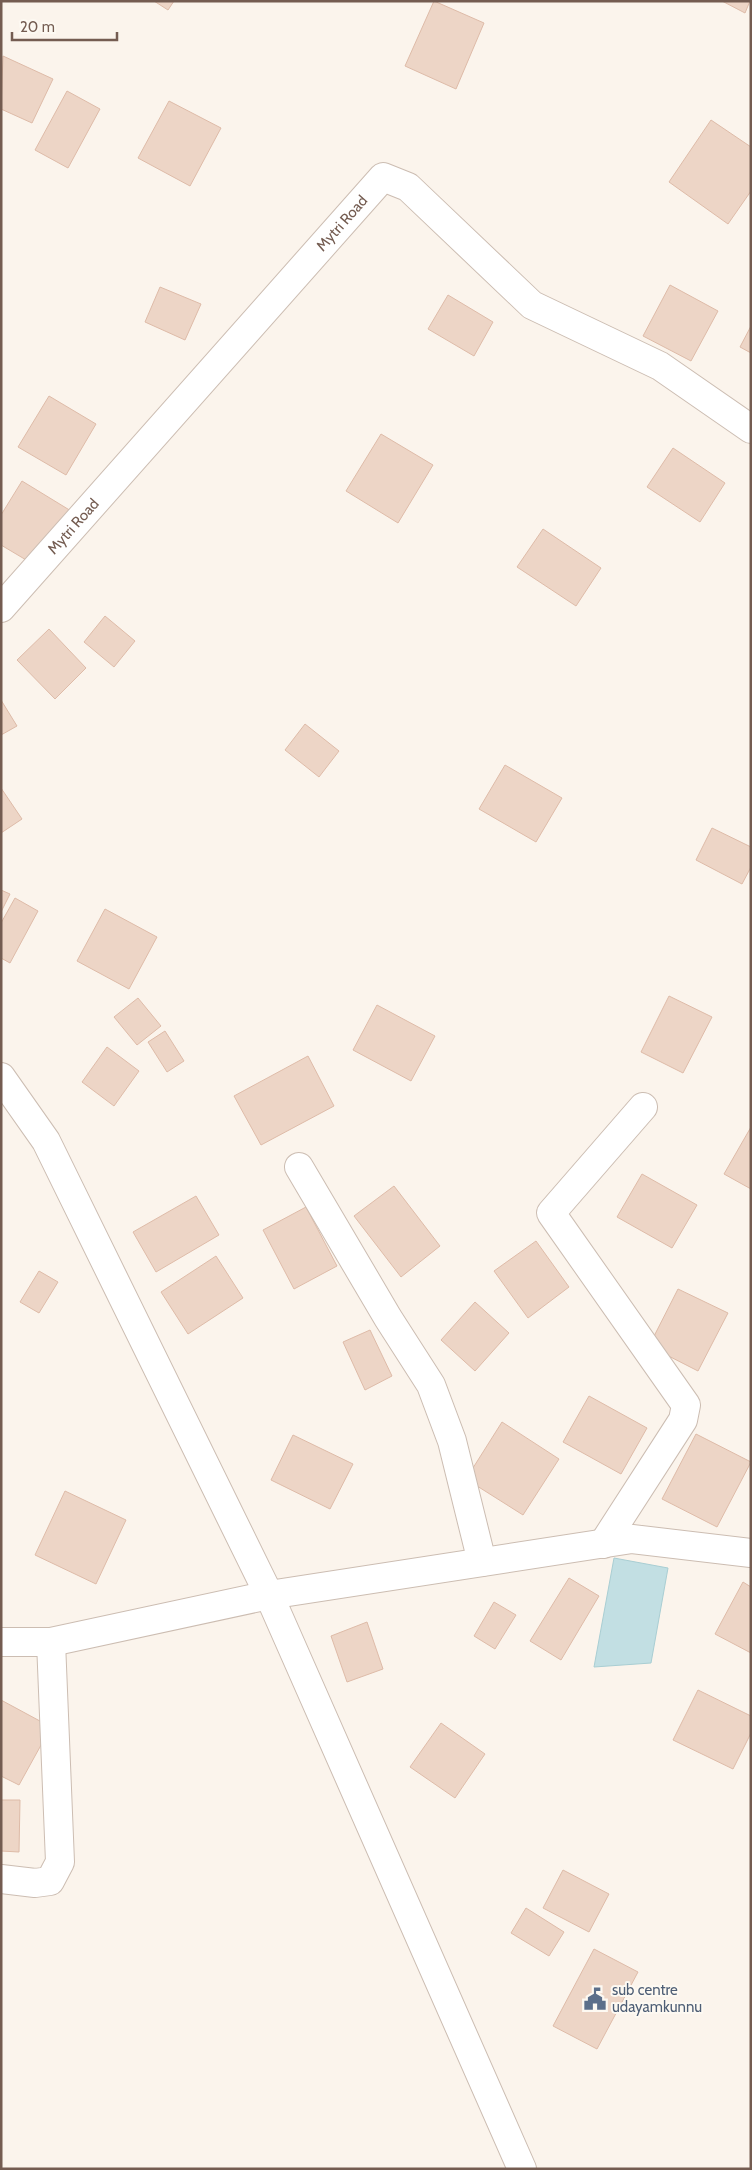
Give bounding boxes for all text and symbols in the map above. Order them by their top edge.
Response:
scale bar [12,10,118,42]
text: 20 m [20,18,55,36]
street label: Mytri Road [313,192,371,255]
street label: Mytri Road [44,495,103,558]
place label: sub centre udayamkunnu [612,1981,702,2016]
public building icon: sub centre udayamkunnu [582,1986,608,2012]

